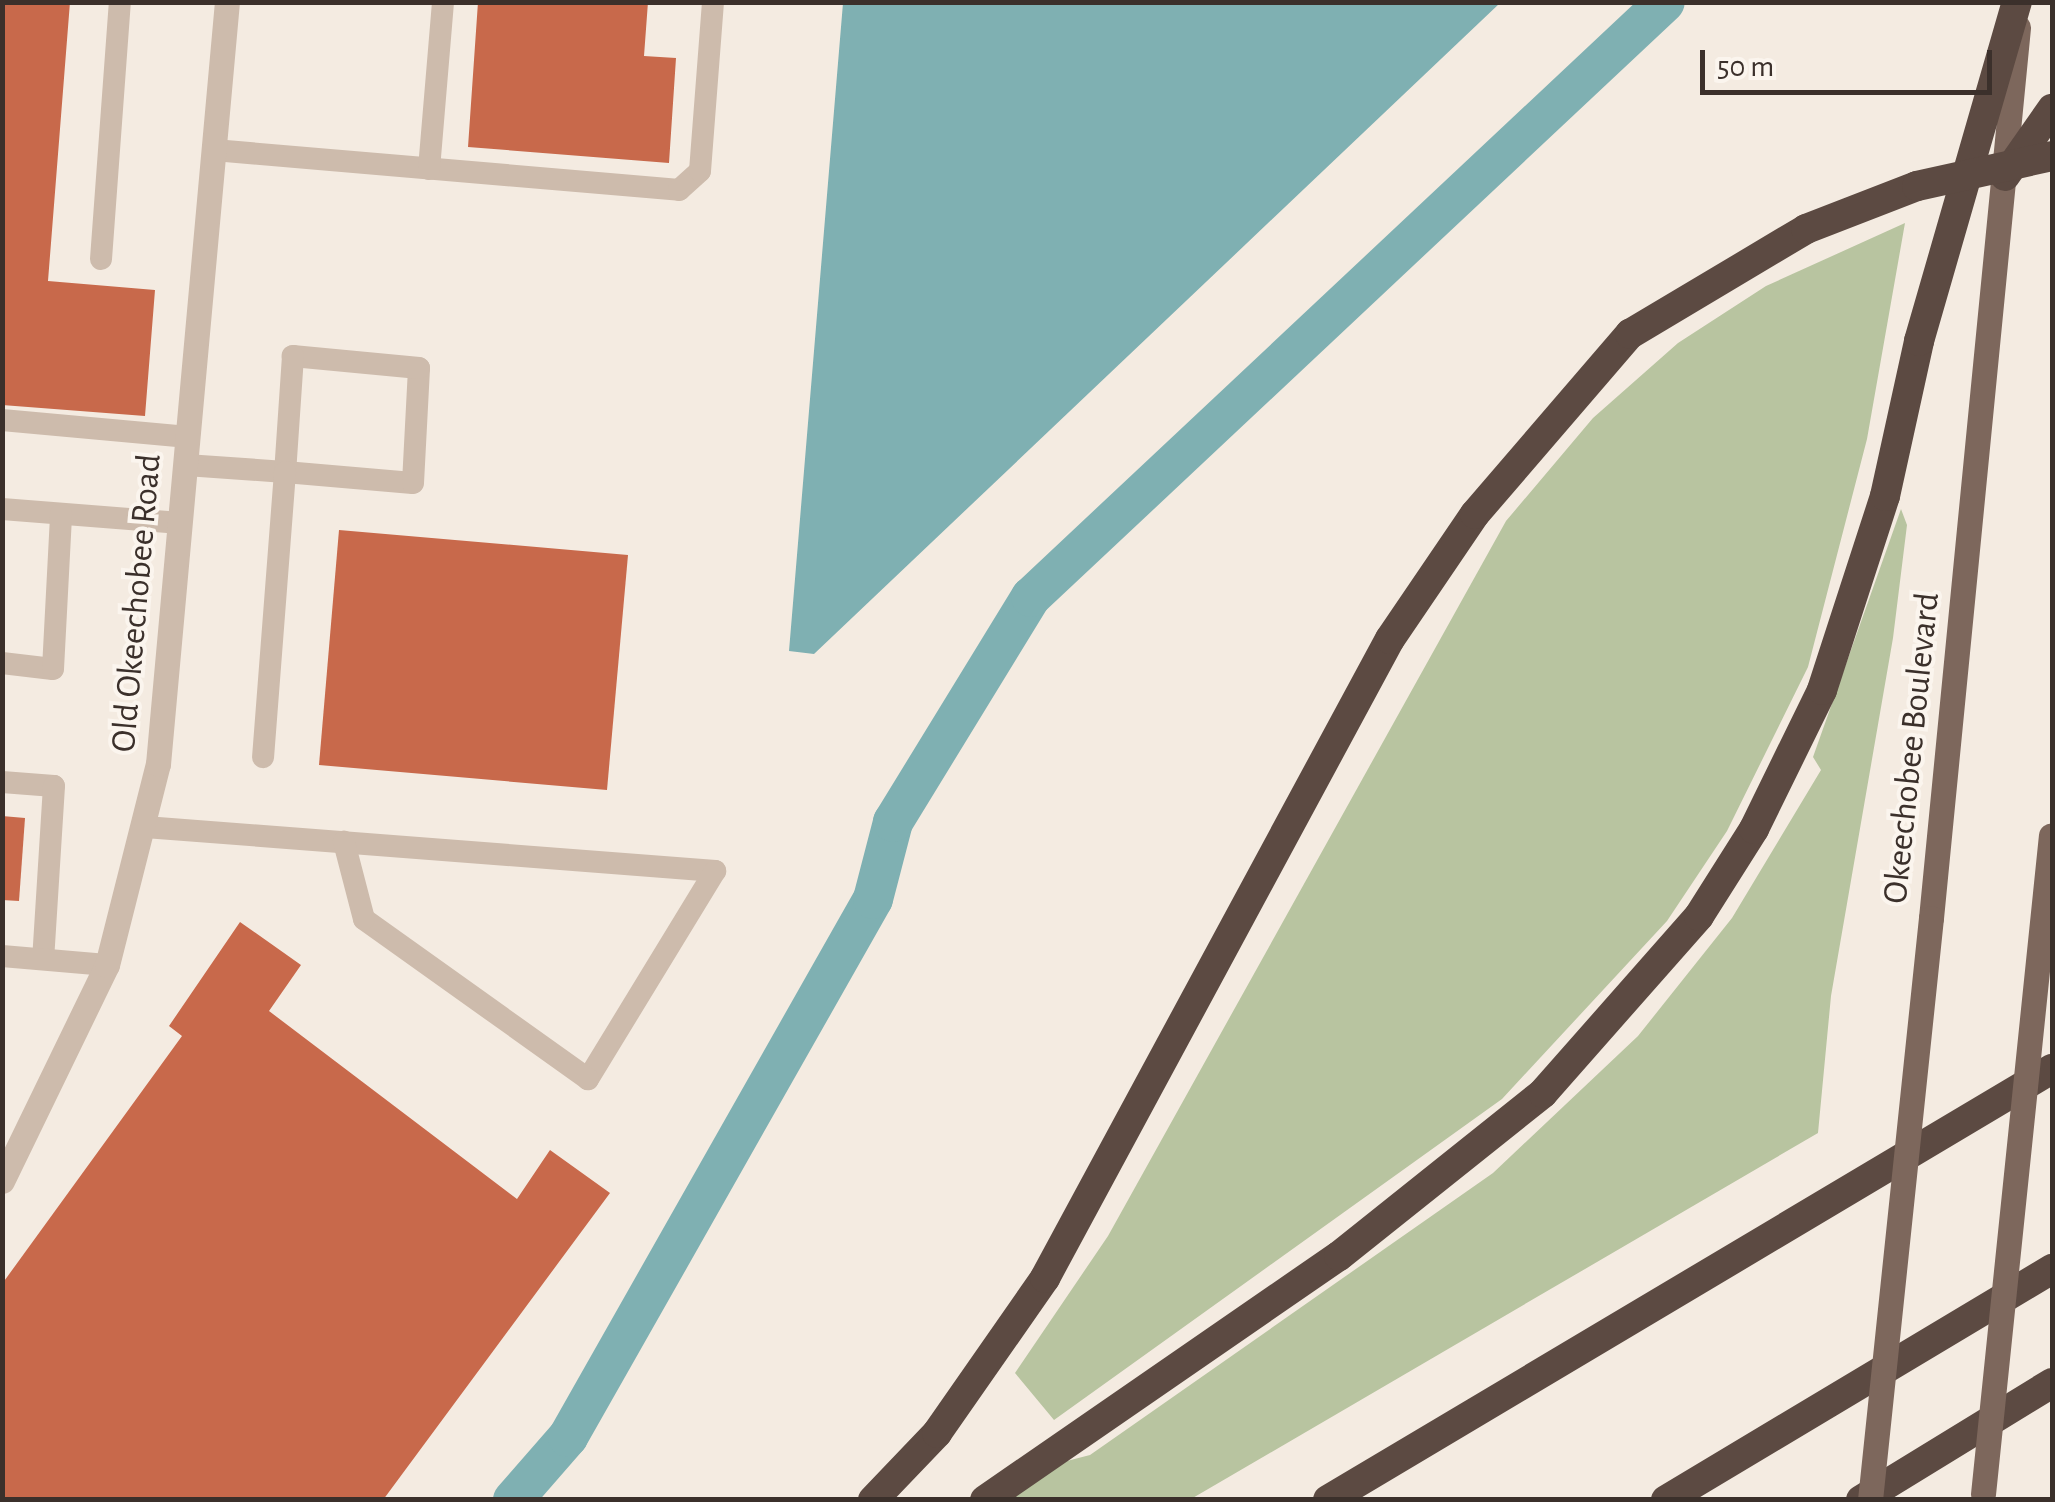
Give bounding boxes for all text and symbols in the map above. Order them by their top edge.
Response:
scale bar [1705,30,1998,92]
text: 50 m [1717,52,1774,82]
street label: Old Okeechobee Road [103,452,171,754]
street label: Okeechobee Boulevard [1875,590,1949,906]

